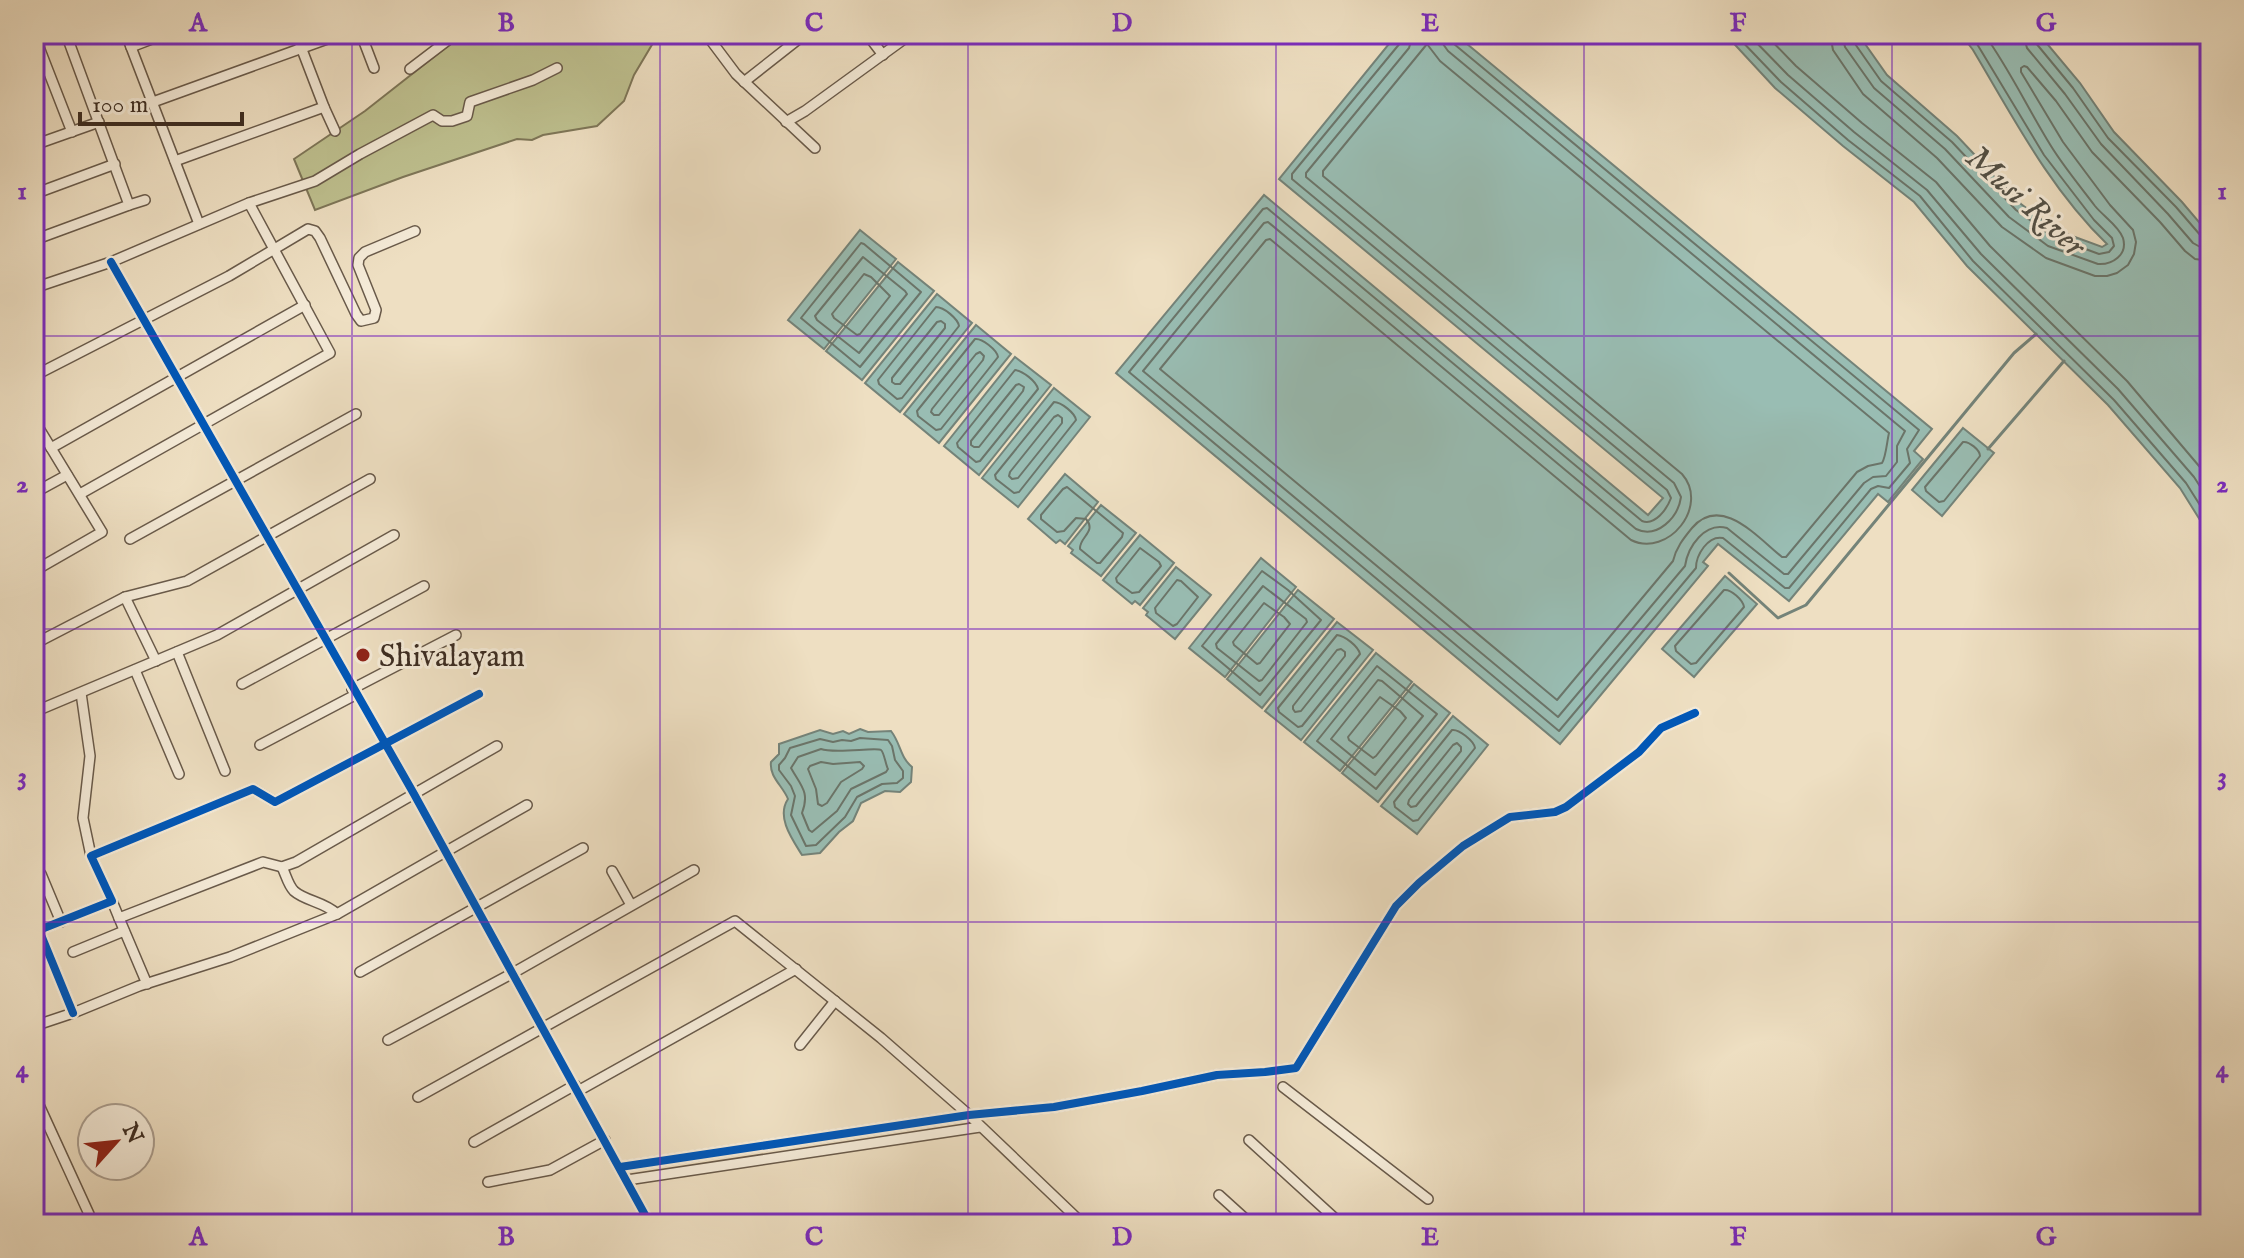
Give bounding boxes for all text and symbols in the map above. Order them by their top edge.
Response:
text: A [188,7,208,40]
text: B [497,7,515,40]
text: C [805,7,824,40]
text: D [1112,7,1133,40]
text: E [1421,7,1439,40]
text: F [1730,7,1747,40]
text: G [2036,7,2057,40]
scale bar [80,76,242,126]
text: 100 m [92,90,148,121]
water label: Musi River [1956,137,2095,268]
text: 1 [17,175,27,208]
text: 1 [2217,175,2227,208]
text: 2 [16,468,28,501]
text: 2 [2216,468,2228,501]
place label: Shivalayam [379,637,525,678]
marker: Shivalayam [354,646,372,664]
text: 3 [17,760,27,793]
text: 3 [2217,760,2227,793]
text: 4 [16,1053,30,1086]
text: 4 [2216,1053,2230,1086]
north arrow [76,1102,156,1182]
text: N [115,1118,149,1149]
text: A [188,1221,208,1254]
text: B [497,1221,515,1254]
text: C [805,1221,824,1254]
text: D [1112,1221,1133,1254]
text: E [1421,1221,1439,1254]
text: F [1730,1221,1747,1254]
text: G [2036,1221,2057,1254]

